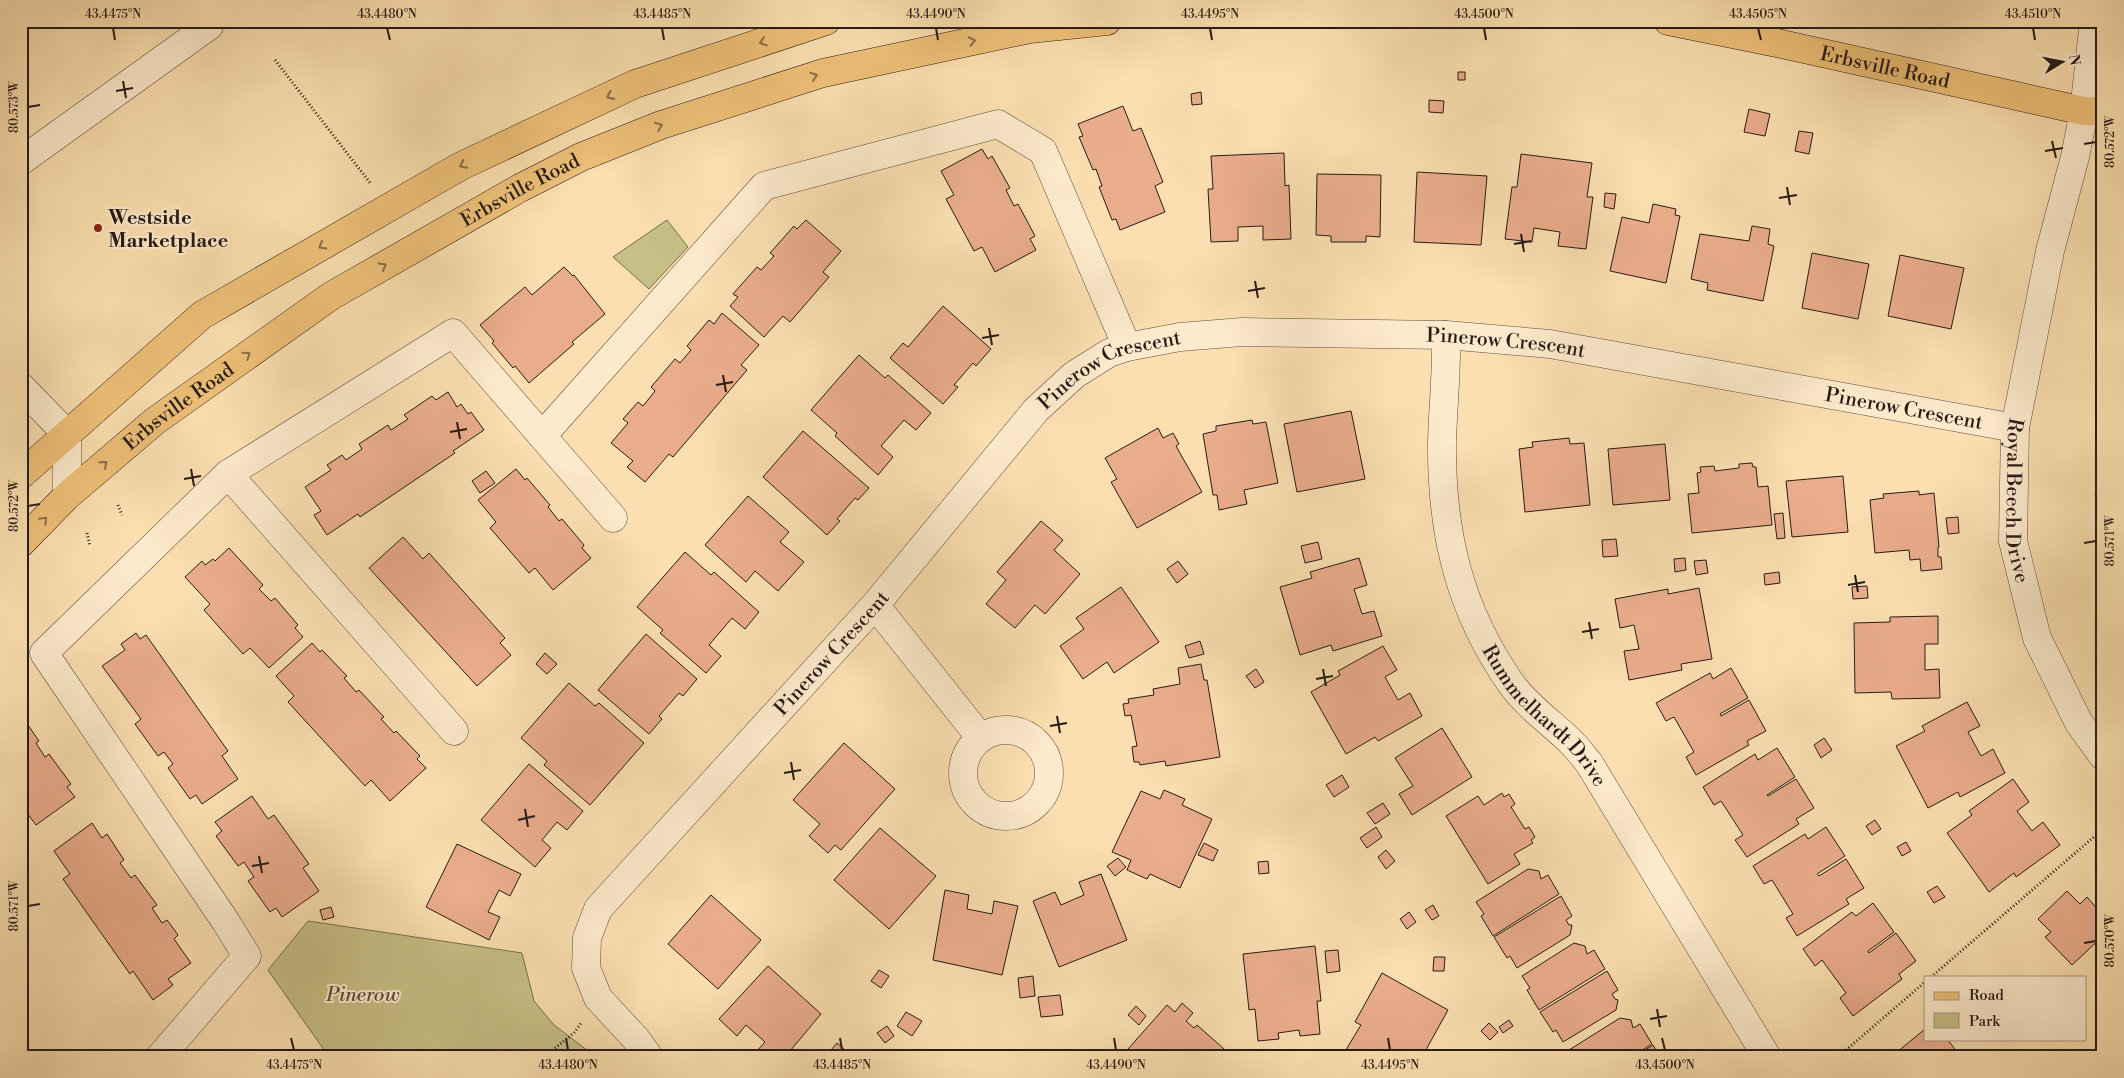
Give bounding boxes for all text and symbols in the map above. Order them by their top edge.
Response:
text: 43.4475°N [85,7,141,22]
text: 43.4480°N [357,7,417,22]
text: 43.4485°N [633,7,691,22]
text: 43.4490°N [906,7,966,22]
text: 43.4495°N [1181,7,1239,22]
text: 43.4500°N [1454,7,1514,22]
text: 43.4505°N [1729,7,1787,22]
text: 43.4510°N [2005,7,2061,22]
one-way arrow [759,36,768,46]
one-way arrow [968,36,977,47]
north arrow [2036,38,2086,88]
street label: Erbsville Road [1818,42,1953,95]
text: N [2064,53,2084,67]
one-way arrow [809,72,817,82]
text: 80.573°W [7,80,22,133]
one-way arrow [606,90,615,100]
text: 80.572°W [2103,115,2118,168]
one-way arrow [654,122,663,132]
street label: Erbsville Road [456,148,585,233]
one-way arrow [459,159,468,169]
place label: Westside Marketplace [107,206,228,254]
marker: Westside Marketplace [92,222,104,234]
one-way arrow [318,239,327,249]
one-way arrow [378,263,387,273]
street label: Pinerow Crescent [1426,324,1587,364]
street label: Pinerow Crescent [1033,326,1183,416]
one-way arrow [242,352,251,361]
street label: Erbsville Road [119,357,240,457]
street label: Pinerow Crescent [1823,383,1985,436]
street label: Royal Beech Drive [1999,416,2034,586]
one-way arrow [99,461,108,470]
text: 80.572°W [7,479,22,532]
text: 80.571°W [2103,514,2118,567]
one-way arrow [38,517,47,526]
street label: Pinerow Crescent [769,586,895,721]
street label: Rummelhardt Drive [1476,641,1611,792]
text: 80.571°W [7,879,22,932]
text: 80.570°W [2103,913,2118,968]
legend [1924,976,2086,1040]
park label: Pinerow [325,983,400,1008]
text: Road [1969,986,2004,1005]
text: Park [1969,1012,2001,1031]
text: 43.4475°N [266,1058,322,1073]
text: 43.4480°N [538,1058,598,1073]
text: 43.4485°N [813,1058,871,1073]
text: 43.4490°N [1086,1058,1146,1073]
text: 43.4495°N [1361,1058,1419,1073]
text: 43.4500°N [1635,1058,1695,1073]

